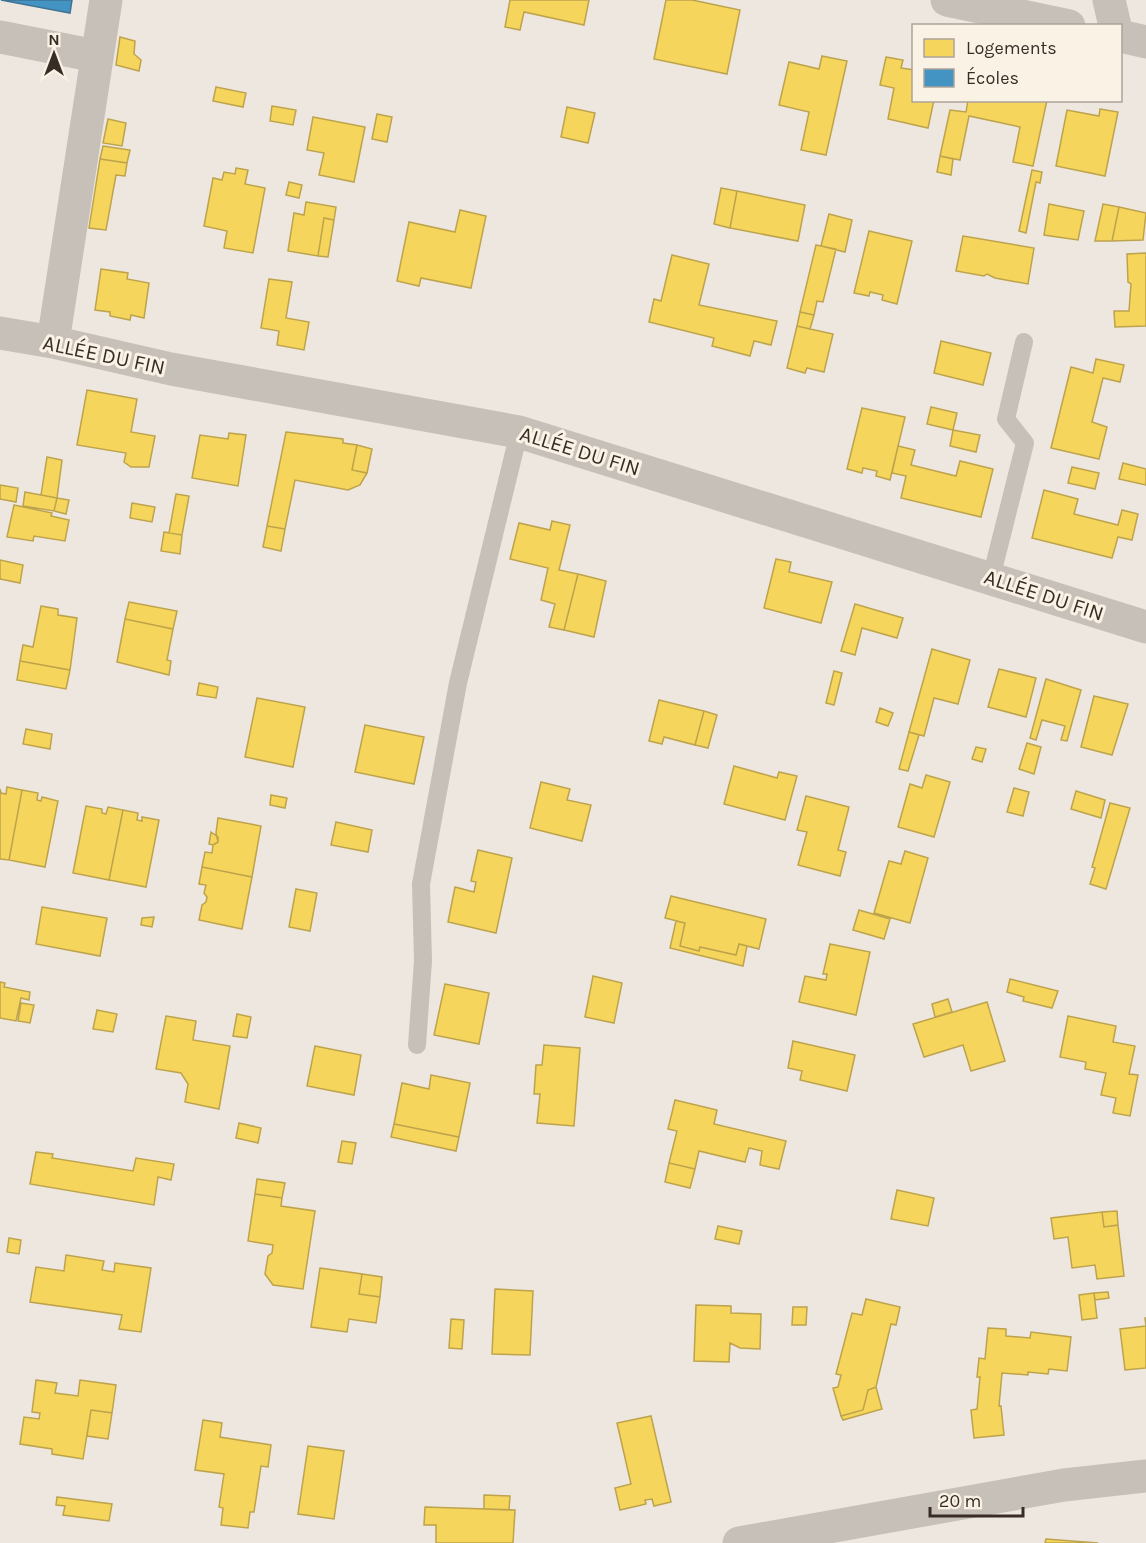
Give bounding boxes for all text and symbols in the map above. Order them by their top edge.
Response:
north arrow [24,24,84,84]
legend [912,24,1122,102]
text: N [48,30,60,49]
text: Logements [966,37,1057,59]
text: Écoles [966,66,1019,89]
street label: ALLÉE DU FIN [41,330,167,380]
street label: ALLÉE DU FIN [517,421,643,481]
street label: ALLÉE DU FIN [981,564,1107,626]
scale bar [930,1480,1023,1518]
text: 20 m [939,1490,981,1512]

